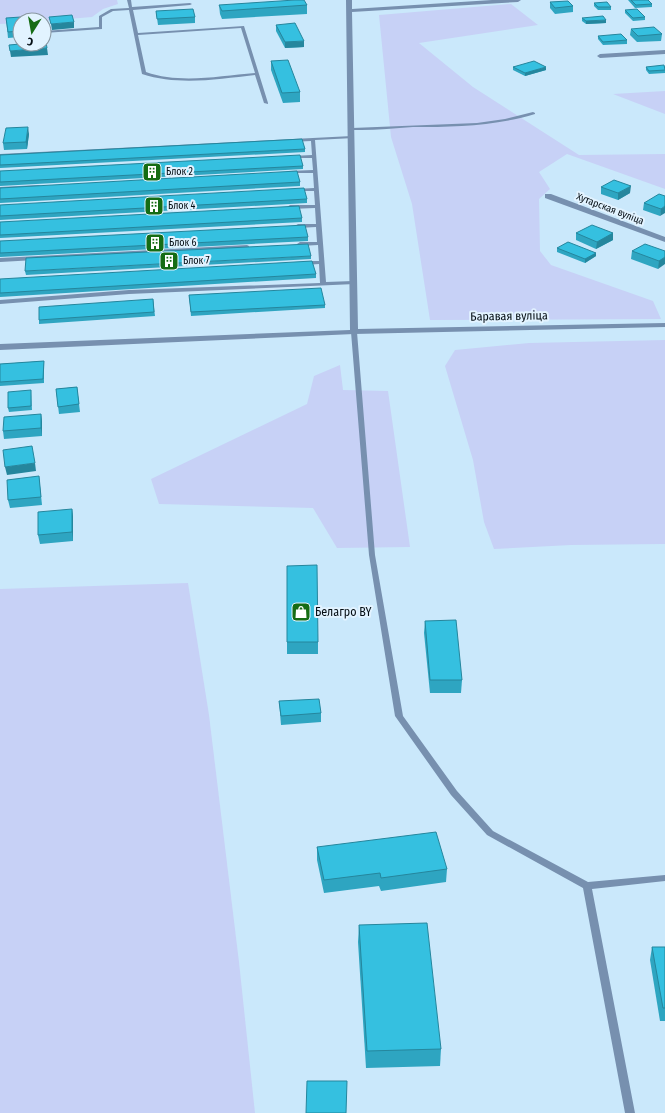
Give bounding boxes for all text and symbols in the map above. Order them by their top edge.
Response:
north arrow [12,12,52,52]
text: С [26,34,34,48]
building icon: Блок 2 [141,161,163,183]
place label: Блок 2 [166,166,194,178]
street label: Хутарская вуліца [575,190,646,227]
building icon: Блок 4 [143,195,165,217]
place label: Блок 4 [168,200,196,212]
building icon: Блок 6 [144,232,166,254]
place label: Блок 6 [169,237,197,249]
building icon: Блок 7 [158,250,180,272]
place label: Блок 7 [183,255,210,267]
street label: Баравая вуліца [470,308,548,324]
shop icon: Белагро BY [290,601,312,623]
place label: Белагро BY [315,605,372,619]

